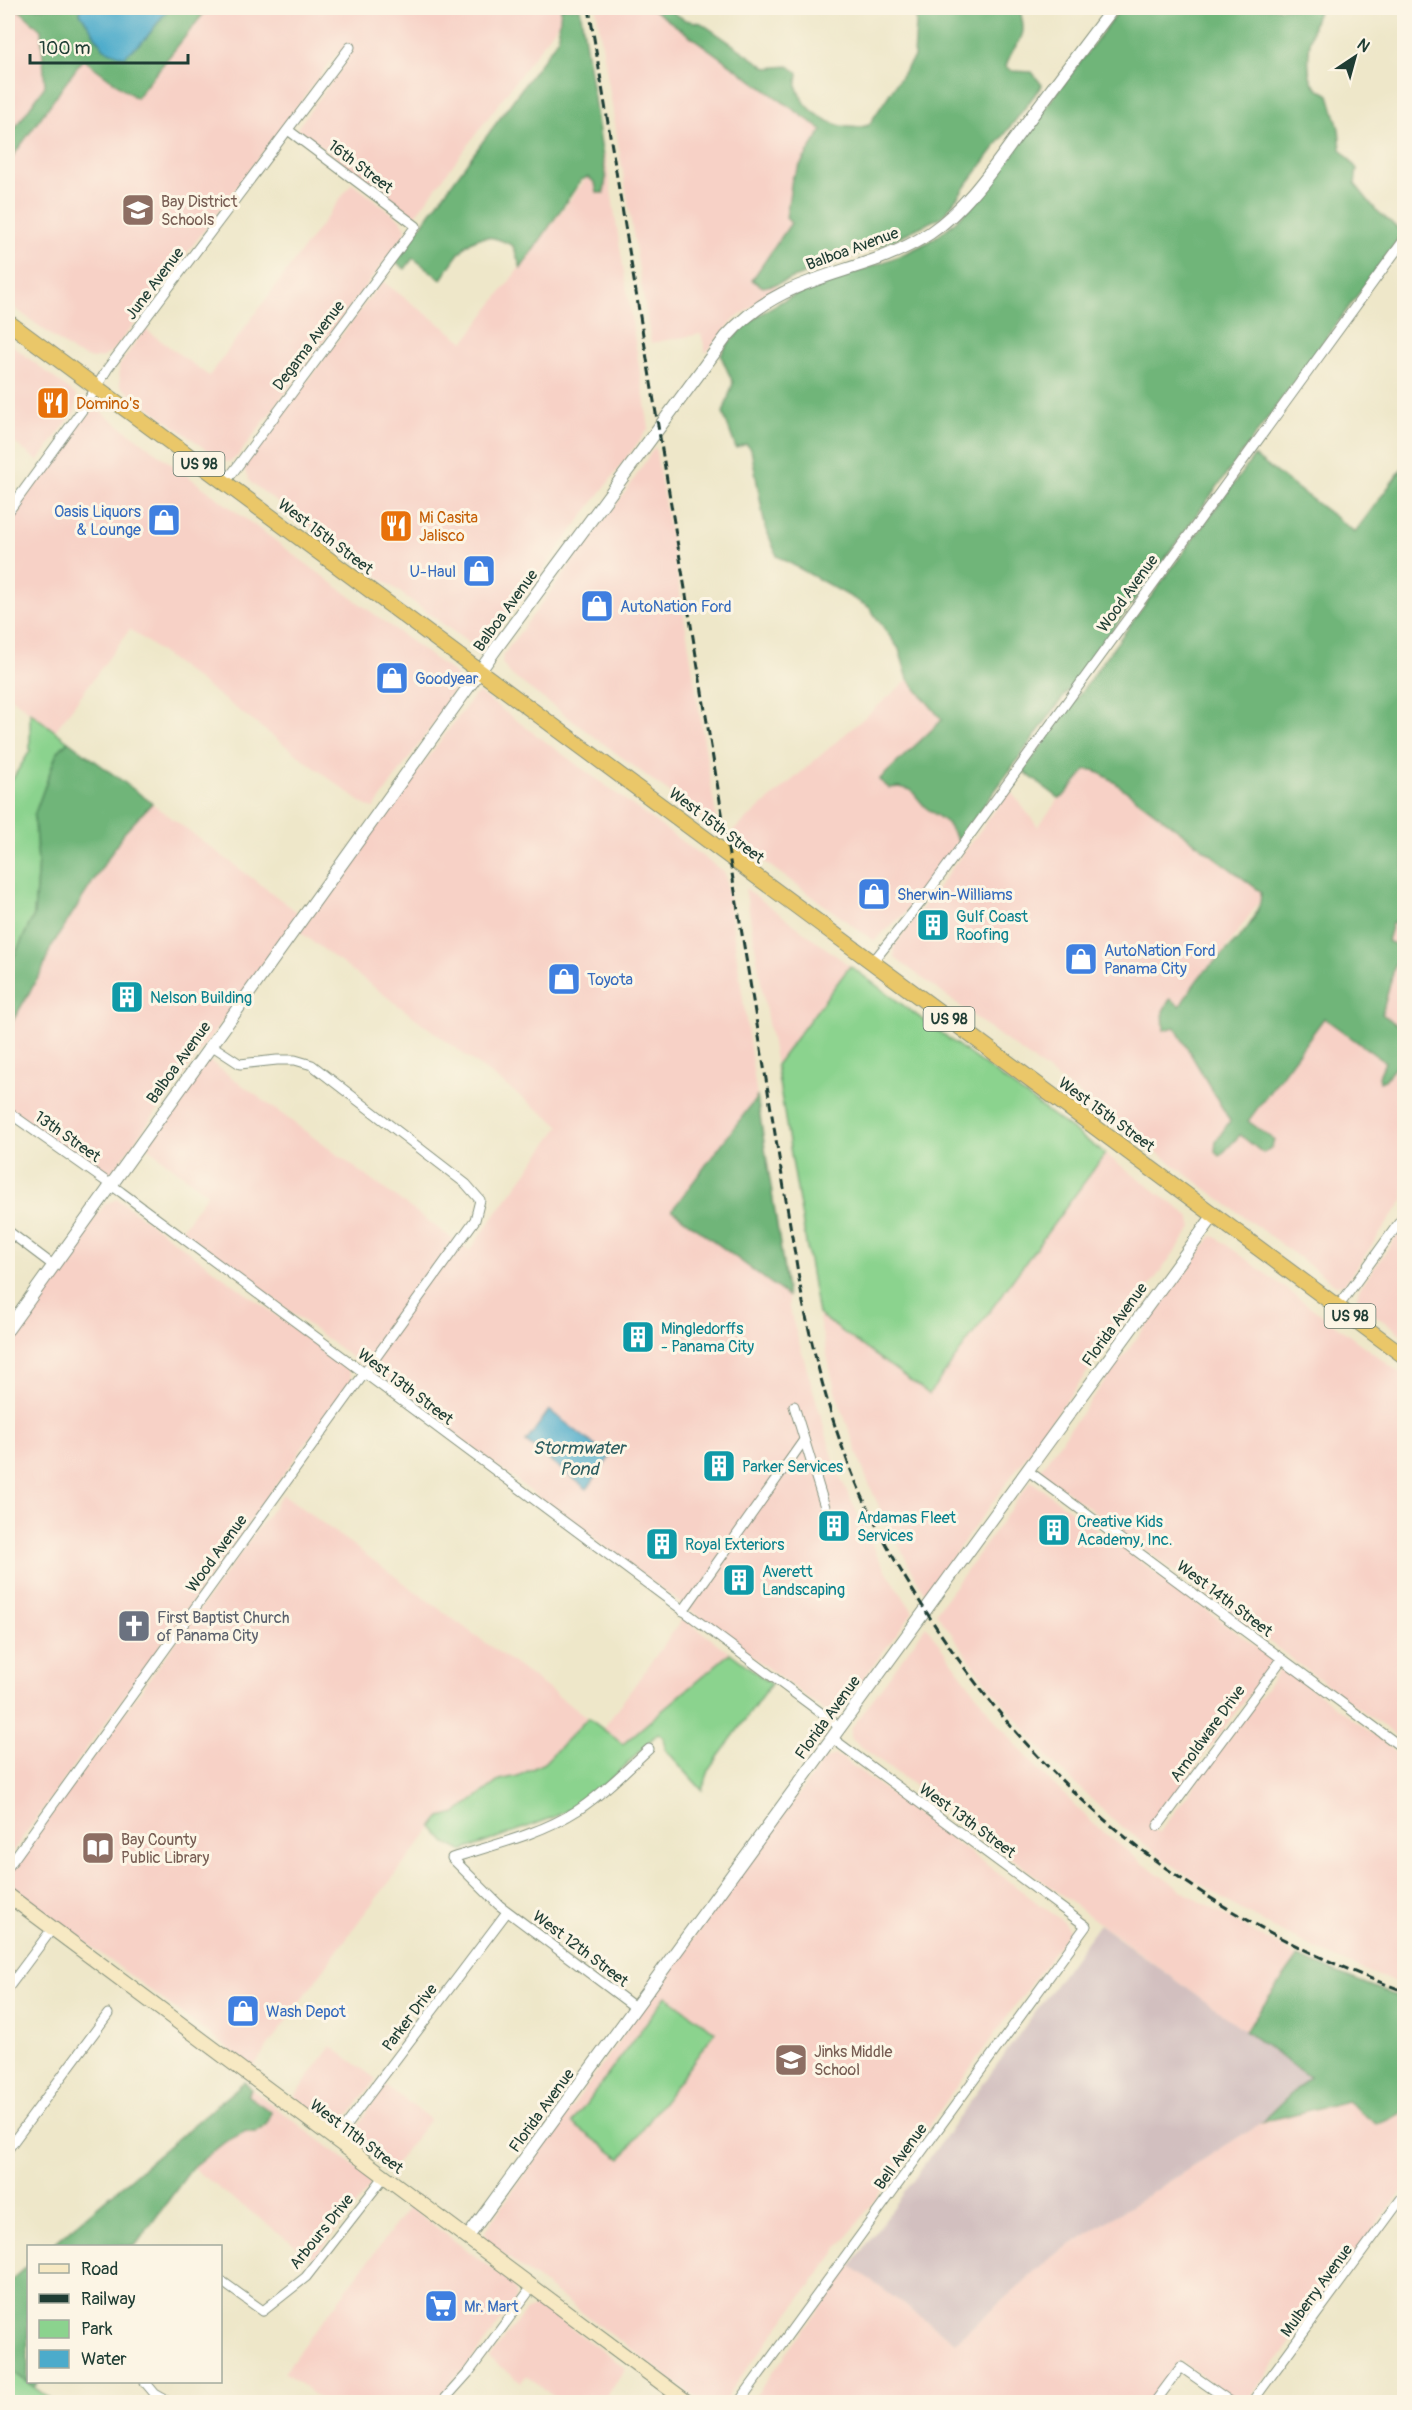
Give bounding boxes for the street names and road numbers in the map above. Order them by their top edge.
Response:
street label: 16th Street [324,136,397,198]
street label: Balboa Avenue [803,223,901,275]
street label: June Avenue [121,243,189,324]
street label: Degama Avenue [268,296,349,395]
road number: US 98 [174,452,224,476]
street label: West 15th Street [274,494,378,580]
street label: Wood Avenue [1093,551,1163,636]
street label: Balboa Avenue [469,565,542,656]
street label: West 15th Street [665,783,769,869]
road number: US 98 [924,1007,974,1031]
street label: Balboa Avenue [142,1017,215,1108]
street label: West 15th Street [1054,1073,1159,1157]
street label: 13th Street [31,1107,105,1167]
street label: Florida Avenue [1078,1279,1152,1370]
road number: US 98 [1324,1304,1376,1328]
street label: West 13th Street [354,1344,458,1430]
street label: Wood Avenue [182,1511,252,1596]
street label: West 14th Street [1172,1556,1277,1642]
street label: Florida Avenue [791,1672,865,1763]
street label: Arnoldware Drive [1166,1681,1250,1786]
street label: West 13th Street [915,1779,1020,1863]
street label: West 12th Street [529,1906,633,1992]
street label: Parker Drive [378,1980,442,2055]
street label: Florida Avenue [505,2065,579,2156]
street label: West 11th Street [306,2095,408,2179]
street label: Bell Avenue [870,2119,932,2194]
street label: Arbours Drive [285,2190,358,2273]
street label: Mulberry Avenue [1276,2240,1357,2341]

